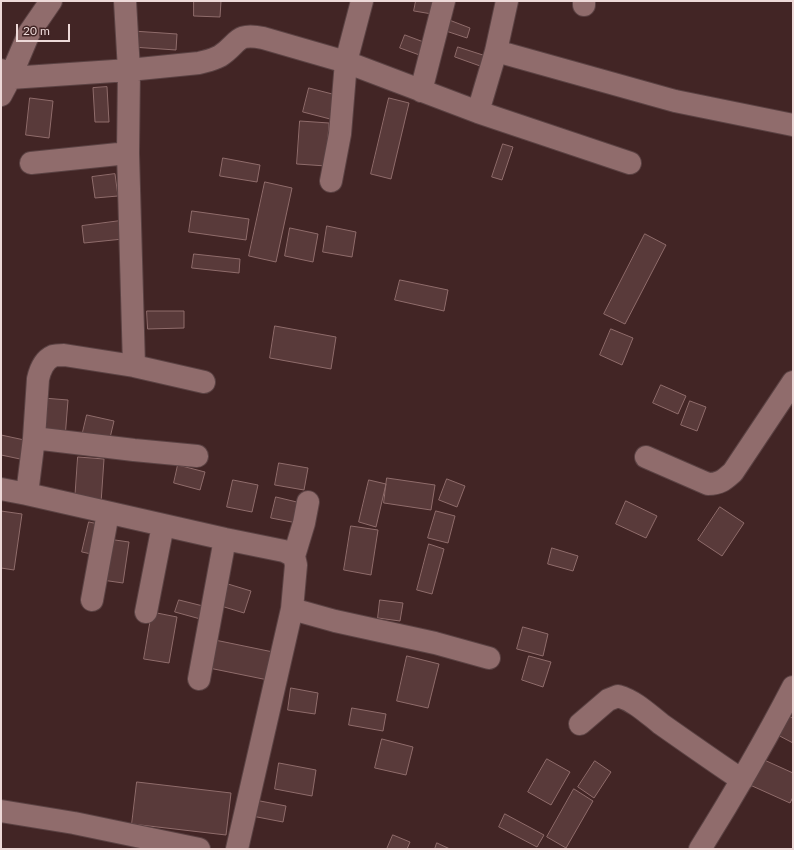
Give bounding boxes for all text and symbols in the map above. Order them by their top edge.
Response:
scale bar [18,16,72,42]
text: 20 m [23,23,50,38]

